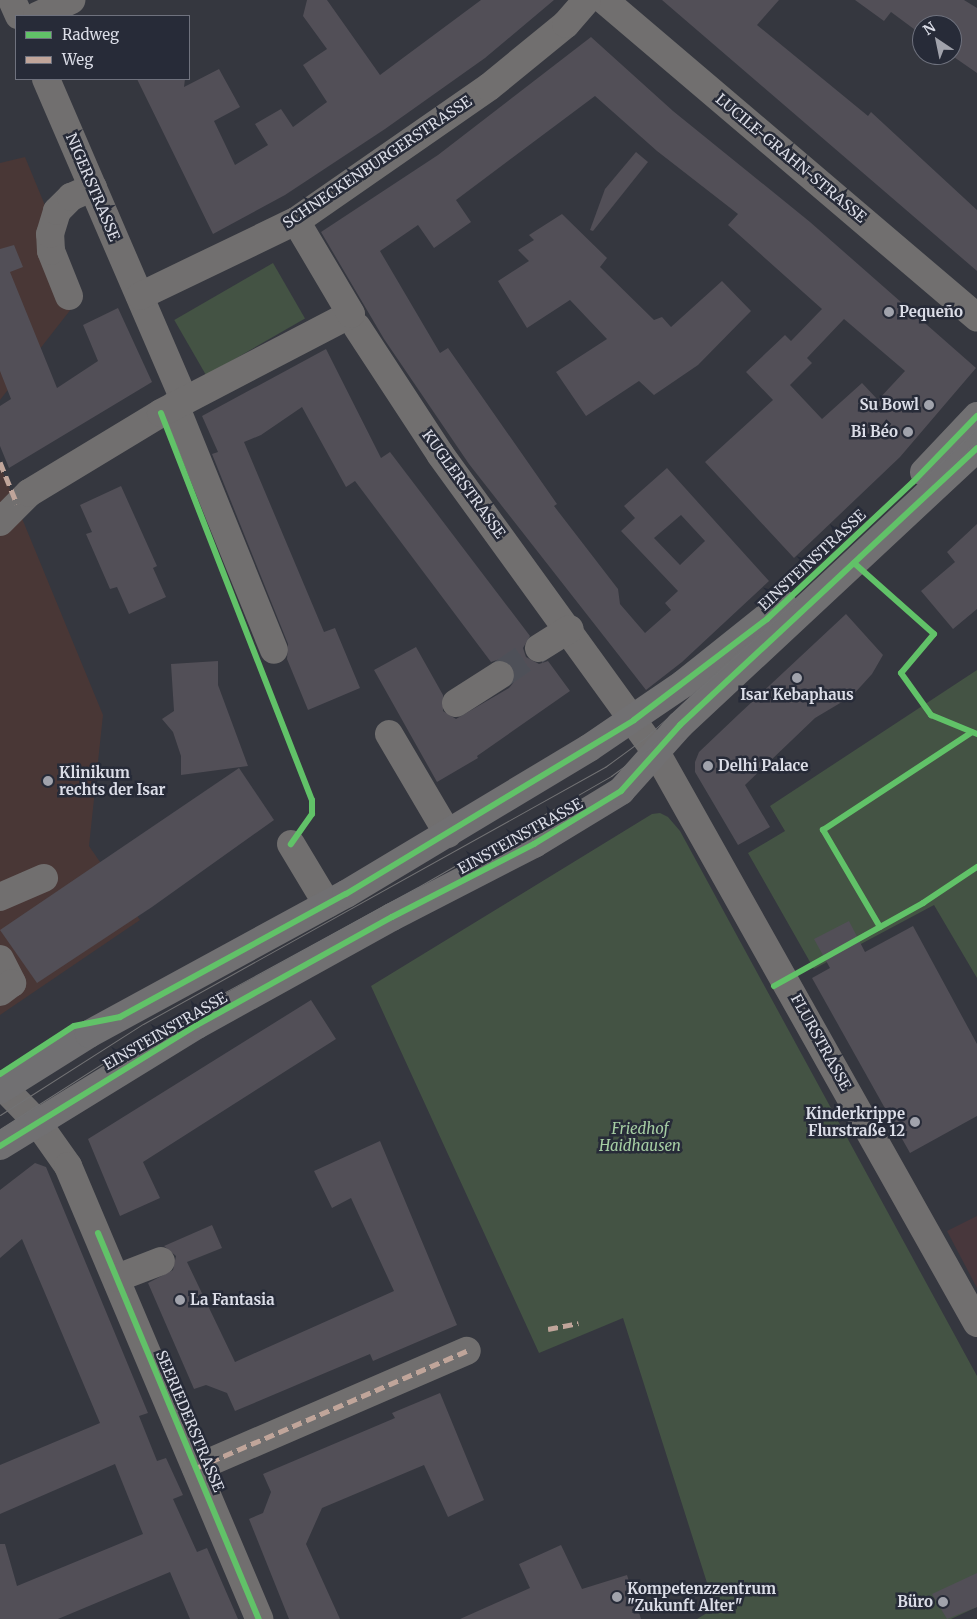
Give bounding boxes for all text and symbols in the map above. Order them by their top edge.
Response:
legend [15,15,190,80]
north arrow [912,15,962,65]
text: N [920,18,939,39]
text: Radweg [62,25,119,44]
text: Weg [62,50,93,69]
street label: LUCILE-GRAHN-STRASSE [712,90,870,226]
street label: SCHNECKENBURGERSTRASSE [279,92,475,232]
street label: NIGERSTRASSE [62,130,124,244]
place label: Pequeño [899,303,963,321]
marker: Pequeño [883,306,895,318]
place label: Su Bowl [860,396,919,414]
marker: Su Bowl [923,399,935,411]
place label: Bi Béo [851,423,898,441]
street label: KUGLERSTRASSE [419,426,509,542]
marker: Bi Béo [902,426,914,438]
street label: EINSTEINSTRASSE [755,506,869,614]
marker: Isar Kebaphaus [791,672,803,684]
place label: Isar Kebaphaus [740,686,854,704]
place label: Delhi Palace [718,757,808,775]
marker: Delhi Palace [702,760,714,772]
place label: Klinikum rechts der Isar [59,763,166,798]
marker: Klinikum rechts der Isar [41,774,55,788]
street label: EINSTEINSTRASSE [454,794,586,878]
street label: EINSTEINSTRASSE [100,988,230,1074]
street label: FLURSTRASSE [787,991,855,1093]
place label: Kinderkrippe Flurstraße 12 [805,1104,905,1139]
marker: Kinderkrippe Flurstraße 12 [909,1116,921,1128]
park label: Friedhof Haidhausen [599,1119,681,1154]
place label: La Fantasia [190,1291,275,1309]
marker: La Fantasia [174,1294,186,1306]
street label: SEERIEDERSTRASSE [152,1348,228,1494]
place label: Kompetenzzentrum "Zukunft Alter" [627,1579,776,1614]
marker: Kompetenzzentrum "Zukunft Alter" [611,1591,623,1603]
place label: Büro [897,1593,933,1611]
marker: Büro [937,1596,949,1608]

